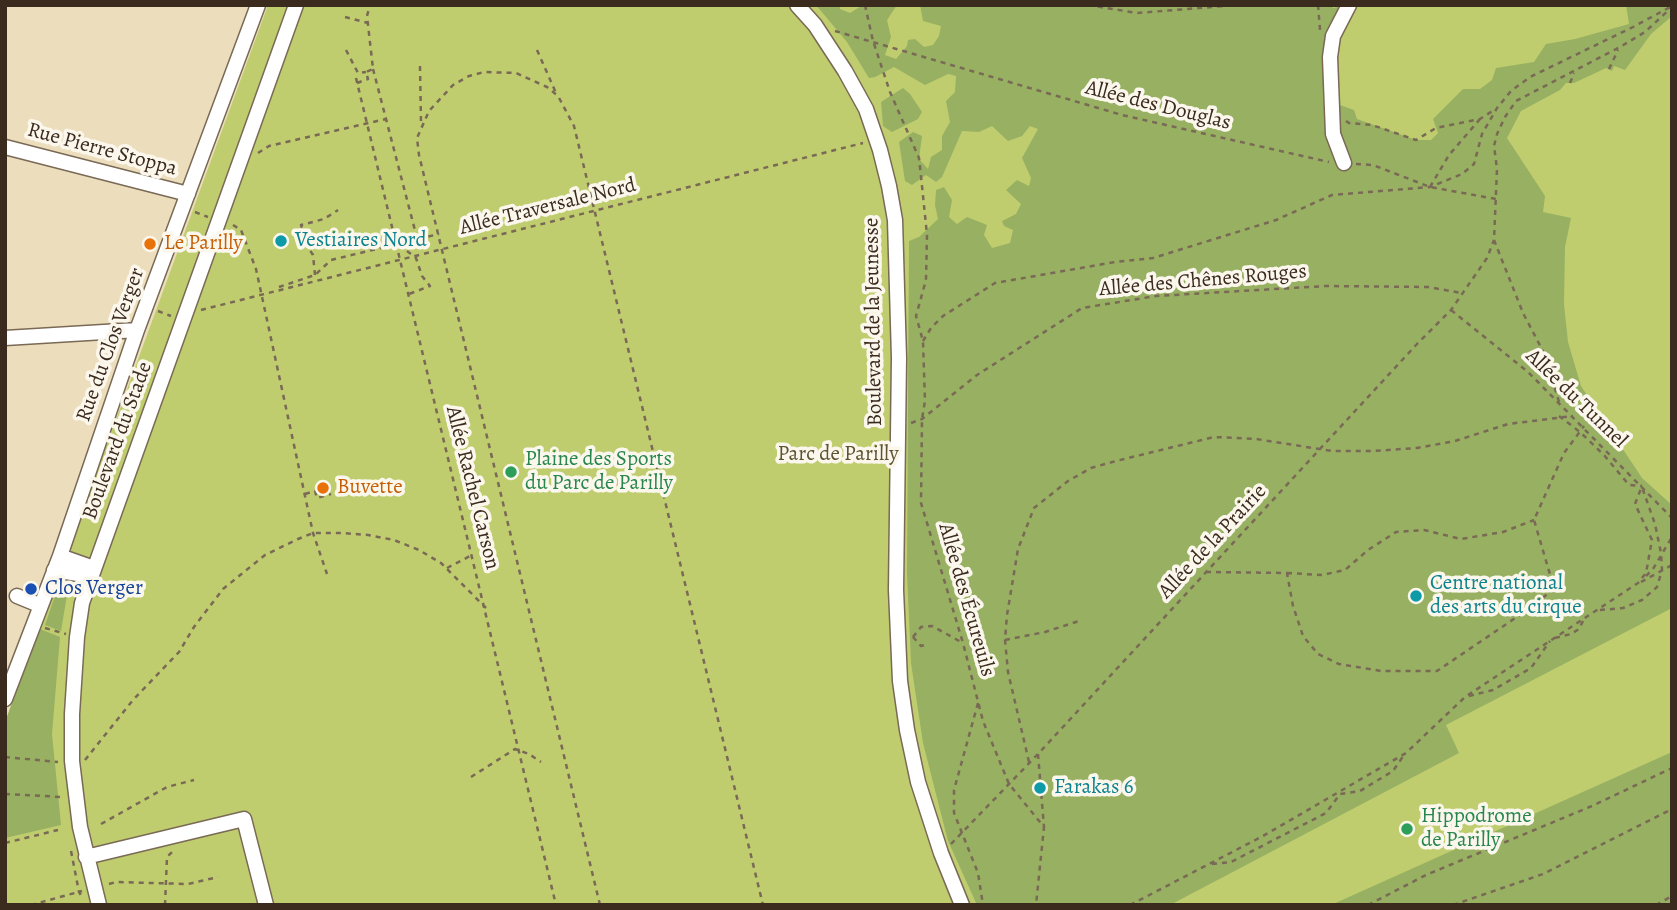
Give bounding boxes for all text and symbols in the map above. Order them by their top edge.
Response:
street label: Allée des Douglas [1083,76,1233,136]
street label: Rue Pierre Stoppa [24,118,180,182]
street label: Allée Traversale Nord [457,173,639,241]
street label: Boulevard de la Jeunesse [860,217,888,427]
place label: Vestiaires Nord [295,228,427,254]
place label: Le Parilly [164,231,243,257]
marker: Vestiaires Nord [273,233,289,249]
marker: Le Parilly [142,236,158,252]
street label: Allée des Chênes Rouges [1098,259,1308,303]
street label: Rue du Clos Verger [71,265,151,425]
street label: Allée du Tunnel [1520,344,1632,454]
street label: Boulevard du Stade [78,359,158,523]
street label: Allée Rachel Carson [440,404,504,572]
park label: Parc de Parilly [777,442,899,468]
place label: Plaine des Sports du Parc de Parilly [525,447,673,497]
marker: Plaine des Sports du Parc de Parilly [503,464,519,480]
place label: Buvette [337,475,403,501]
marker: Buvette [315,480,331,496]
street label: Allée de la Prairie [1154,480,1272,604]
street label: Allée des Écureuils [932,520,1000,680]
place label: Centre national des arts du cirque [1430,571,1582,621]
place label: Clos Verger [45,576,143,602]
marker: Clos Verger [23,581,39,597]
marker: Centre national des arts du cirque [1408,588,1424,604]
place label: Farakas 6 [1054,775,1133,801]
marker: Farakas 6 [1032,780,1048,796]
place label: Hippodrome de Parilly [1421,804,1532,854]
marker: Hippodrome de Parilly [1399,821,1415,837]

